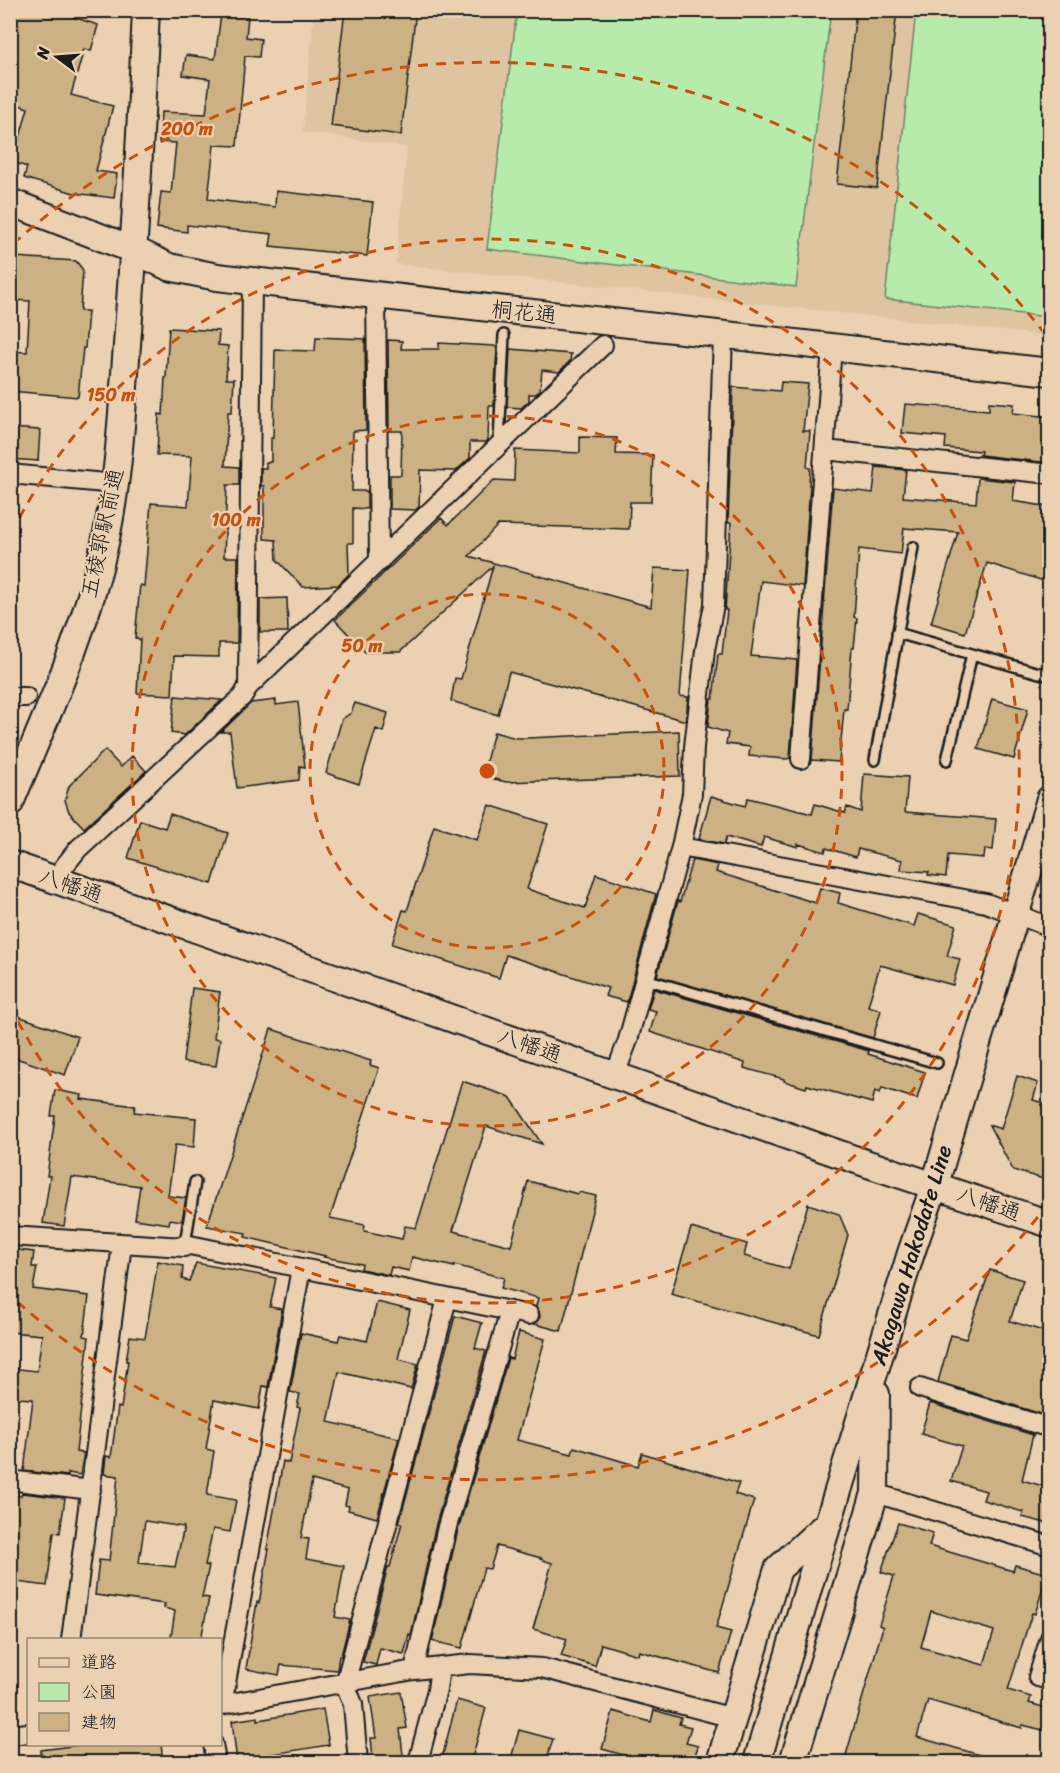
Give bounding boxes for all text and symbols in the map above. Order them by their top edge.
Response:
north arrow [27,27,87,87]
text: N [27,43,59,63]
text: 200 m [160,113,213,145]
street label: 桐花通 [489,289,559,335]
text: 150 m [87,379,135,411]
street label: 五稜郭駅前通 [69,464,135,602]
text: 100 m [212,504,261,536]
text: 50 m [342,630,383,662]
centre of rings [477,761,497,781]
street label: 八幡通 [33,856,109,914]
street label: 八幡通 [492,1016,568,1074]
street label: Akagawa Hakodate Line [859,1140,963,1371]
street label: 八幡通 [951,1174,1027,1232]
legend [27,1638,222,1746]
text: 道路 [81,1646,117,1678]
text: 公園 [81,1676,117,1708]
text: 建物 [81,1706,117,1738]

